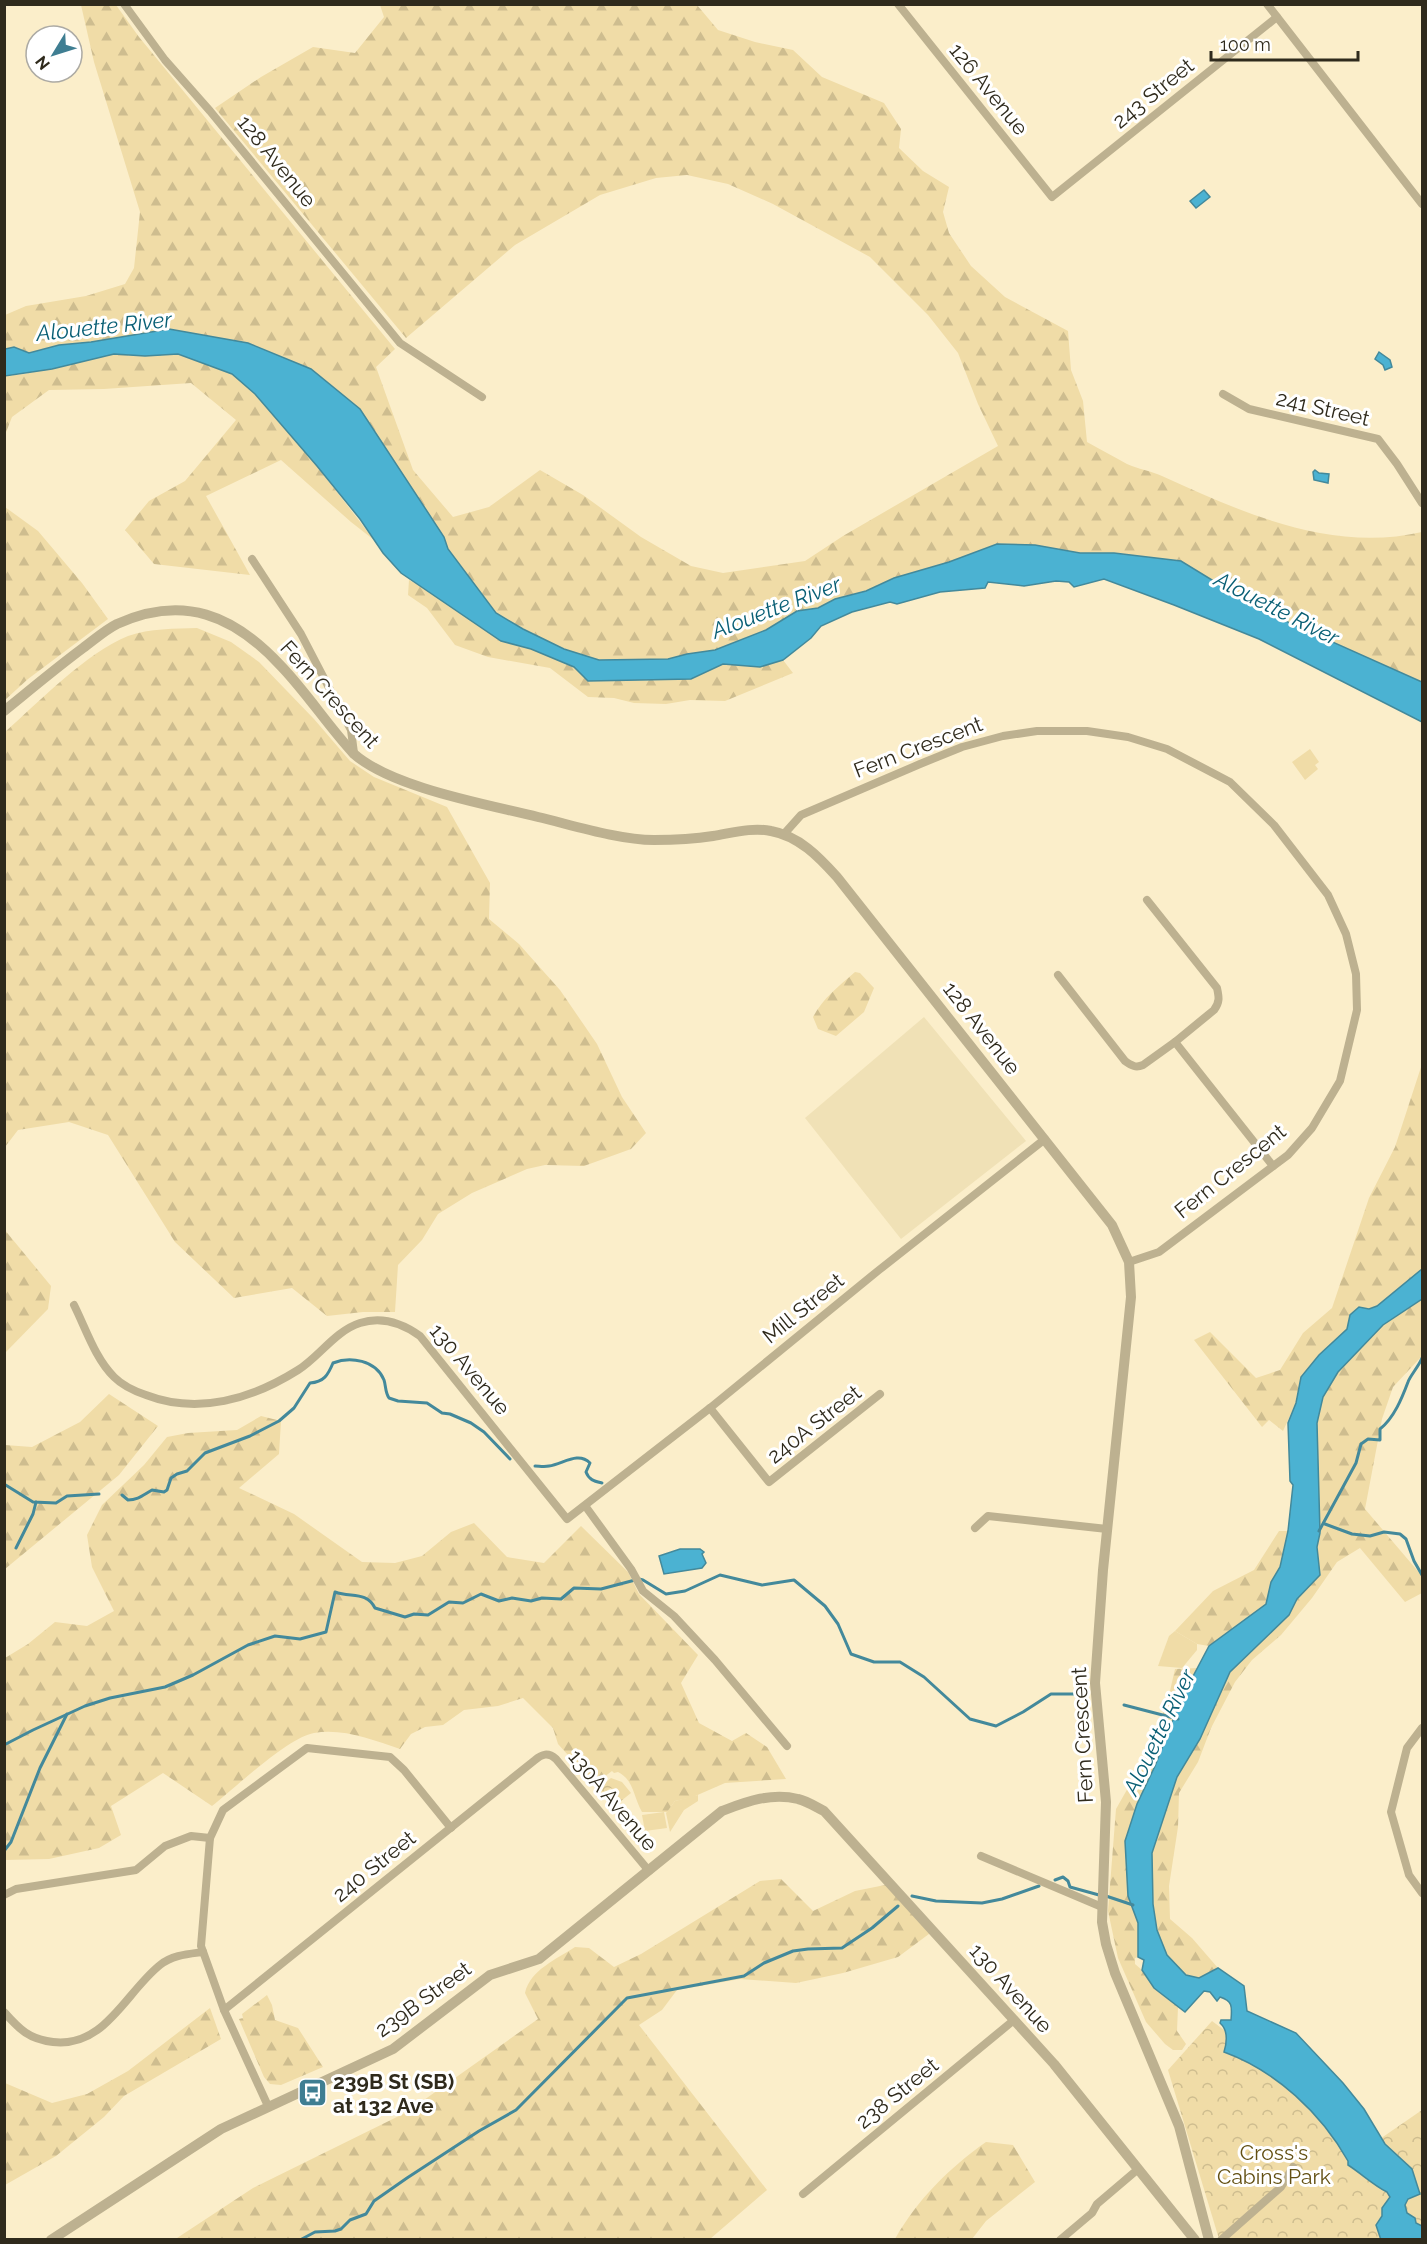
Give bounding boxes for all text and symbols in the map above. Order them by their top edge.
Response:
north arrow [24,24,84,84]
scale bar [1211,24,1358,62]
text: 100 m [1220,34,1271,55]
street label: 126 Avenue [944,38,1034,140]
text: N [31,52,54,74]
street label: 243 Street [1107,53,1199,133]
street label: 128 Avenue [232,110,322,212]
water label: Alouette River [34,306,175,346]
street label: 241 Street [1274,385,1372,431]
water label: Alouette River [1210,565,1345,651]
water label: Alouette River [707,570,846,644]
street label: Fern Crescent [275,635,385,753]
street label: Fern Crescent [850,711,986,783]
street label: 128 Avenue [938,977,1026,1079]
street label: Fern Crescent [1169,1119,1291,1223]
street label: Mill Street [757,1268,849,1348]
street label: 130 Avenue [425,1318,515,1420]
street label: 240A Street [762,1380,866,1468]
water label: Alouette River [1117,1664,1201,1800]
street label: Fern Crescent [1066,1667,1098,1803]
street label: 130A Avenue [563,1744,663,1856]
street label: 240 Street [328,1825,420,1907]
street label: 130 Avenue [964,1938,1058,2038]
street label: 239B Street [370,1956,476,2042]
street label: 238 Street [851,2052,943,2134]
place label: 239B St (SB) at 132 Ave [333,2069,454,2118]
bus stop icon: 239B St (SB) at 132 Ave [296,2077,328,2109]
park label: Cross's Cabins Park [1217,2140,1331,2189]

